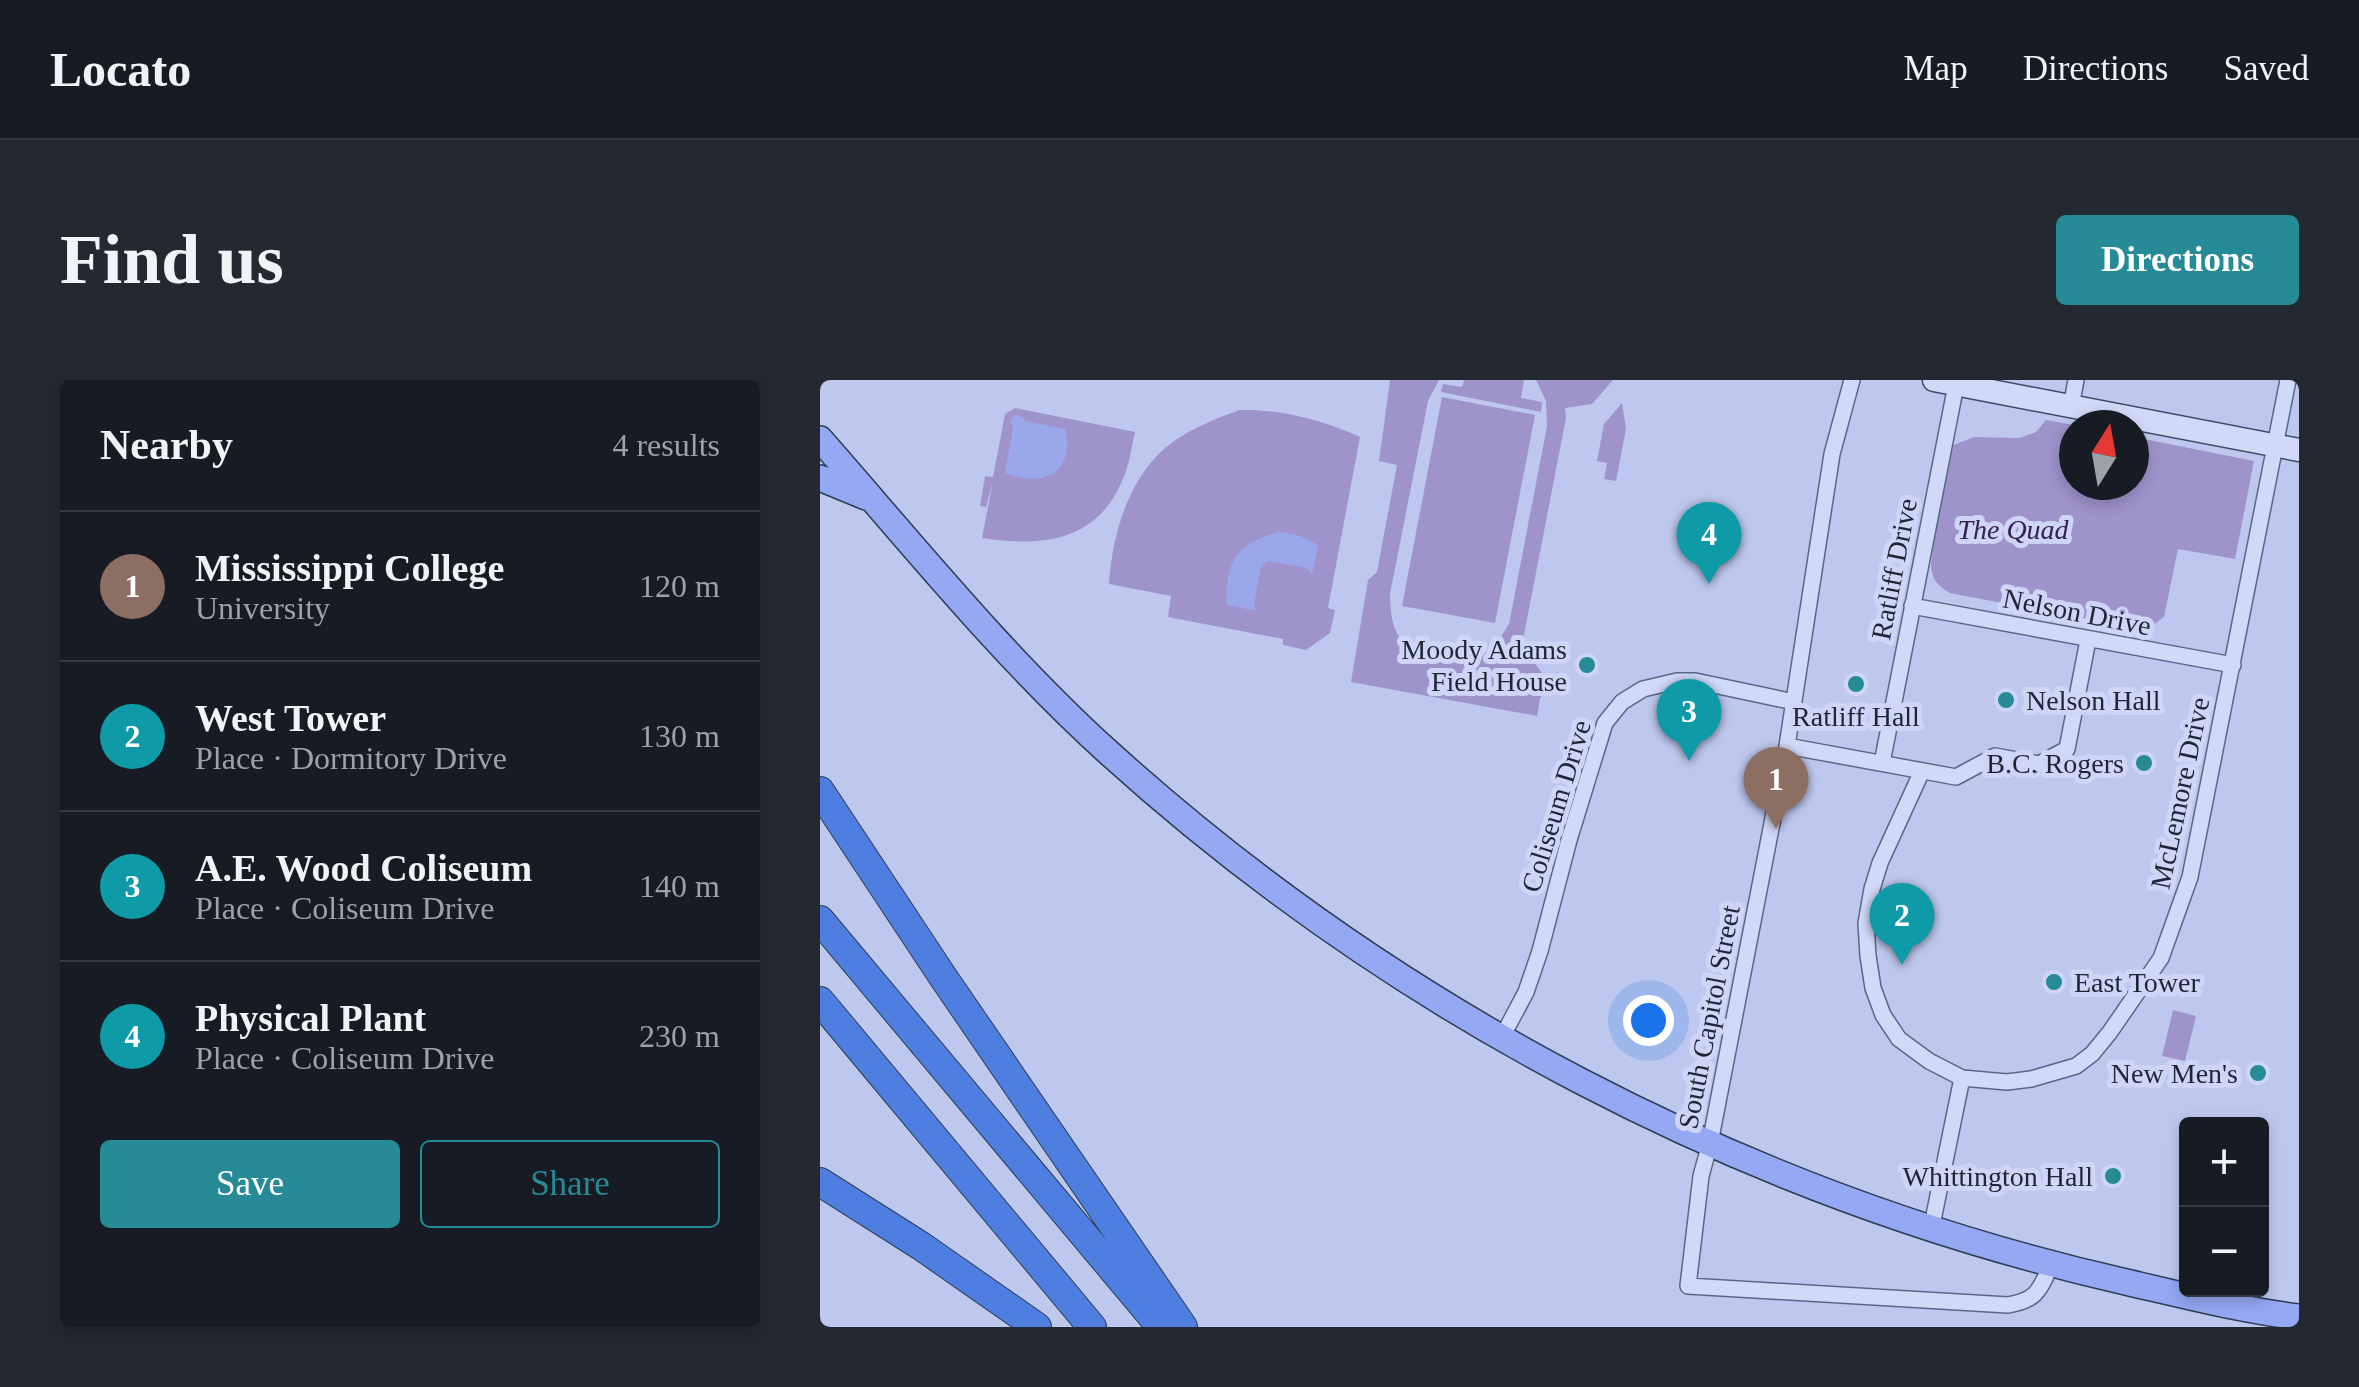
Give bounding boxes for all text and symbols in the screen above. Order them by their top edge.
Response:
text: Locato [50,43,191,96]
text: Map [1904,49,1968,88]
text: Directions [2023,49,2168,88]
text: Saved [2223,49,2309,88]
button: Directions [2056,215,2299,305]
text: Find us [60,221,284,298]
north arrow [2059,410,2149,500]
text: Nearby [100,422,233,468]
text: 4 results [612,427,720,463]
street label: Ratliff Drive [1865,496,1923,642]
pin: 4 [1676,501,1742,584]
park label: The Quad [1957,514,2070,545]
text: Mississippi College [195,547,504,589]
text: 1 [125,568,141,604]
text: 120 m [639,568,720,604]
street label: Nelson Drive [2000,582,2154,642]
text: University [195,590,330,626]
place label: Moody Adams Field House [1401,634,1567,697]
marker: Moody Adams Field House [1576,654,1598,676]
marker: Ratliff Hall [1845,673,1867,695]
pin: 3 [1656,678,1722,761]
place label: Nelson Hall [2026,685,2161,716]
marker: Nelson Hall [1995,689,2017,711]
street label: McLemore Drive [2145,694,2215,892]
text: West Tower [195,697,386,739]
place label: Ratliff Hall [1792,701,1920,732]
street label: Coliseum Drive [1515,716,1597,896]
text: 2 [125,718,141,754]
text: 130 m [639,718,720,754]
text: Place · Dormitory Drive [195,740,507,776]
pin: 1 [1744,746,1808,829]
place label: B.C. Rogers [1986,748,2124,779]
marker: B.C. Rogers [2133,752,2155,774]
text: A.E. Wood Coliseum [195,847,532,889]
text: 3 [125,868,141,904]
text: 140 m [639,868,720,904]
pin: 2 [1870,882,1934,965]
text: Place · Coliseum Drive [195,890,494,926]
street label: South Capitol Street [1672,902,1746,1131]
place label: East Tower [2074,967,2200,998]
marker: East Tower [2043,971,2065,993]
your location [1623,995,1674,1046]
text: Physical Plant [195,997,426,1039]
text: 4 [125,1018,141,1054]
text: 230 m [639,1018,720,1054]
text: Place · Coliseum Drive [195,1040,494,1076]
place label: New Men's [2111,1058,2238,1089]
marker: New Men's [2247,1062,2269,1084]
map controls [2179,1117,2269,1297]
button: + [2179,1117,2269,1207]
button: Save [100,1140,400,1228]
button: Share [420,1140,720,1228]
place label: Whittington Hall [1902,1161,2093,1192]
marker: Whittington Hall [2102,1165,2124,1187]
button: − [2179,1207,2269,1297]

